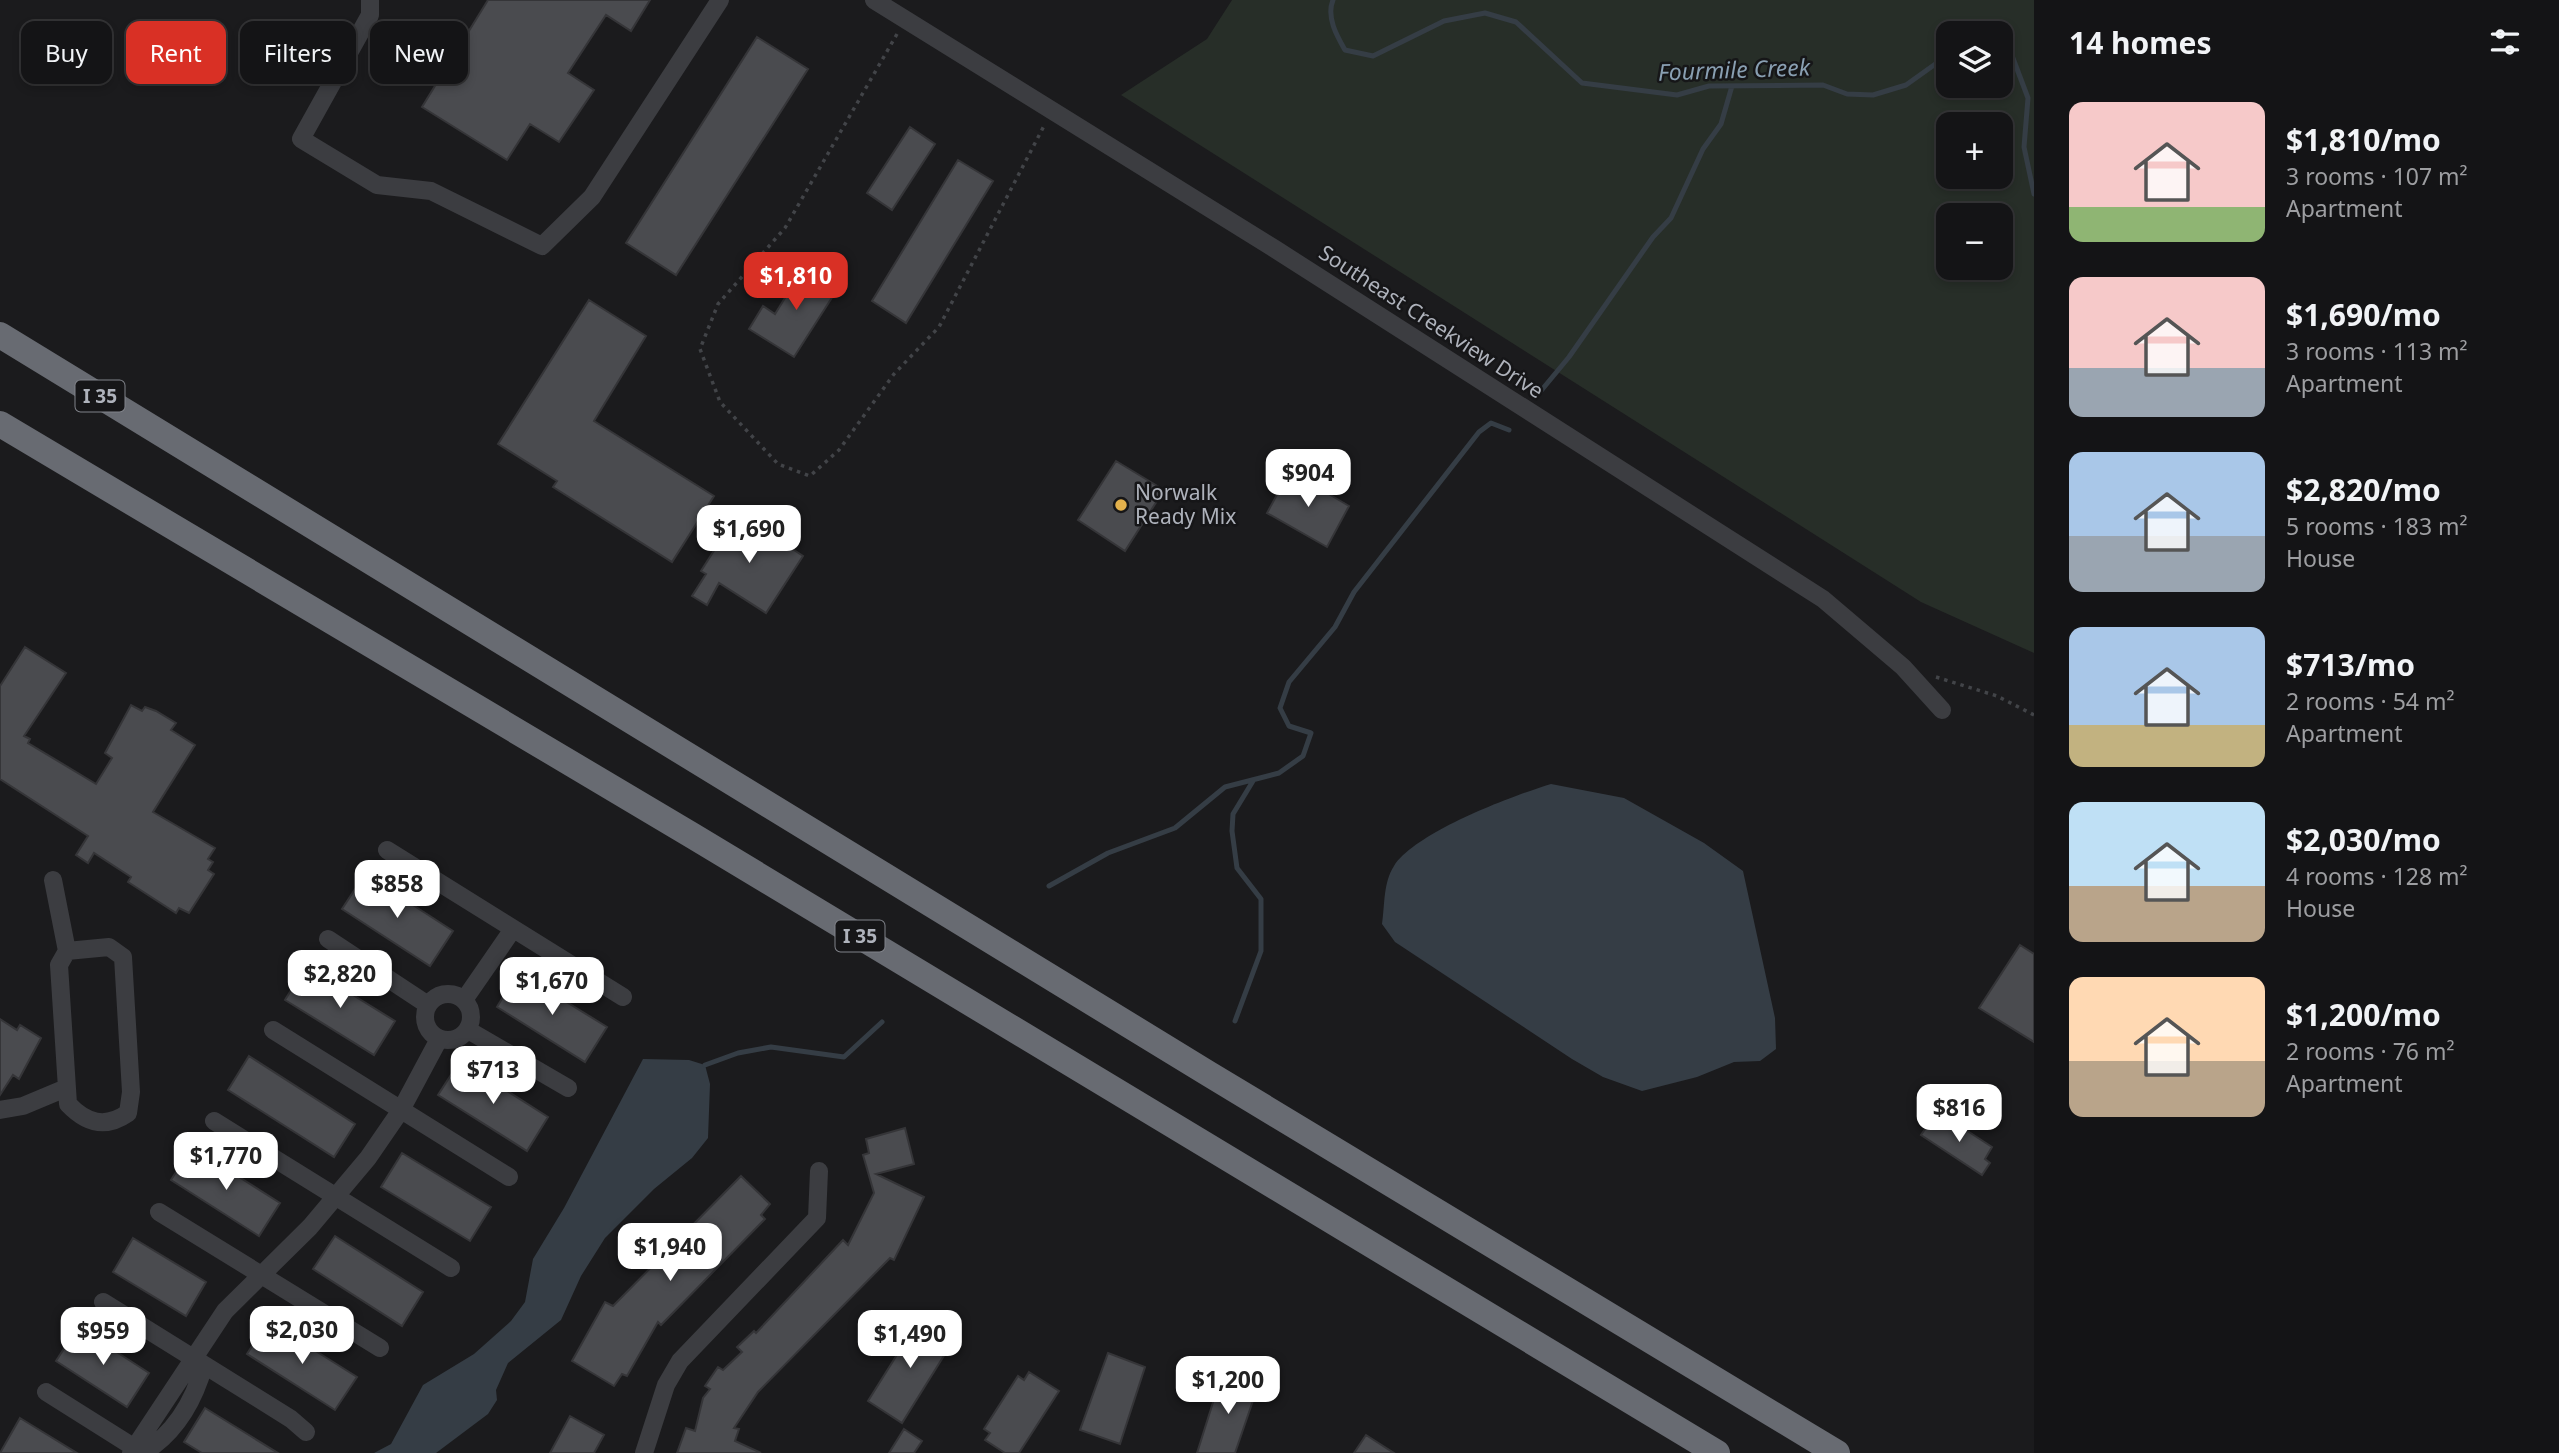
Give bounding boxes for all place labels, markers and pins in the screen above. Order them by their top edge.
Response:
pin: $1,810 [739,252,853,312]
pin: $904 [1267,449,1349,509]
place label: Norwalk Ready Mix [1135,478,1236,530]
marker: Norwalk Ready Mix [1113,497,1129,513]
pin: $1,690 [692,505,806,565]
pin: $858 [356,860,438,920]
pin: $2,820 [283,950,397,1010]
pin: $1,670 [495,958,609,1017]
pin: $713 [452,1046,534,1106]
pin: $816 [1918,1084,2000,1144]
pin: $1,770 [169,1132,283,1192]
pin: $1,940 [613,1224,727,1283]
pin: $2,030 [245,1306,359,1366]
pin: $959 [62,1308,144,1367]
pin: $1,490 [853,1310,967,1370]
pin: $1,200 [1171,1356,1285,1416]

